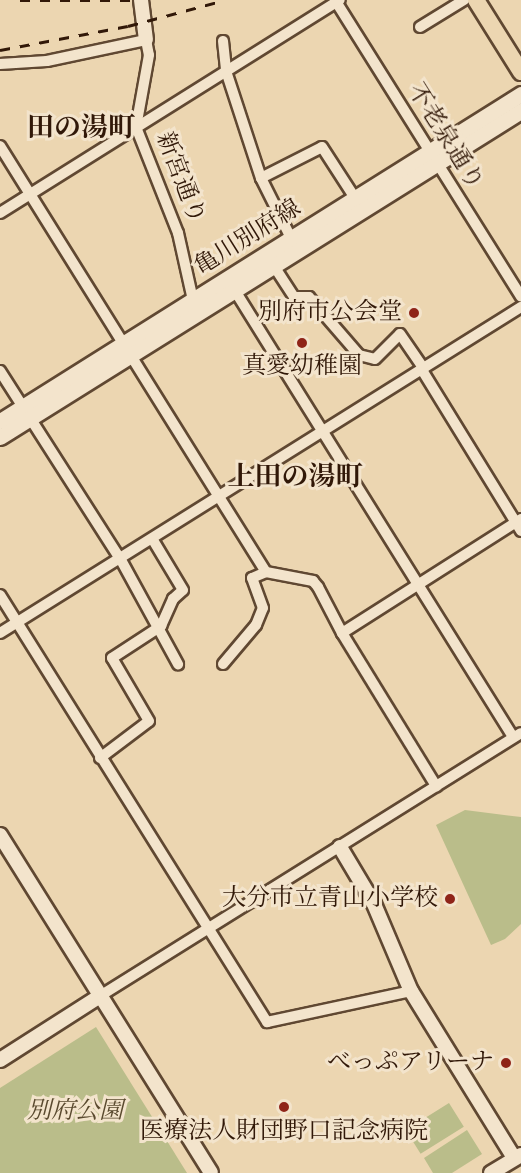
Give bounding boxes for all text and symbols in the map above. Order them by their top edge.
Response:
street label: 不老泉通り [401,78,489,196]
district label: 田の湯町 [27,114,135,146]
street label: 新宮通り [149,128,211,228]
street label: 亀川別府線 [189,194,307,282]
place label: 別府市公会堂 [258,299,402,327]
marker: 別府市公会堂 [407,306,421,320]
marker: 真愛幼稚園 [295,336,309,350]
place label: 真愛幼稚園 [242,353,362,381]
district label: 上田の湯町 [228,463,362,495]
place label: 大分市立青山小学校 [222,885,438,913]
marker: 大分市立青山小学校 [443,892,457,906]
place label: べっぷアリーナ [326,1049,494,1077]
marker: べっぷアリーナ [499,1056,513,1070]
park label: 別府公園 [27,1098,123,1126]
marker: 医療法人財団野口記念病院 [275,1098,293,1116]
place label: 医療法人財団野口記念病院 [140,1118,428,1146]

